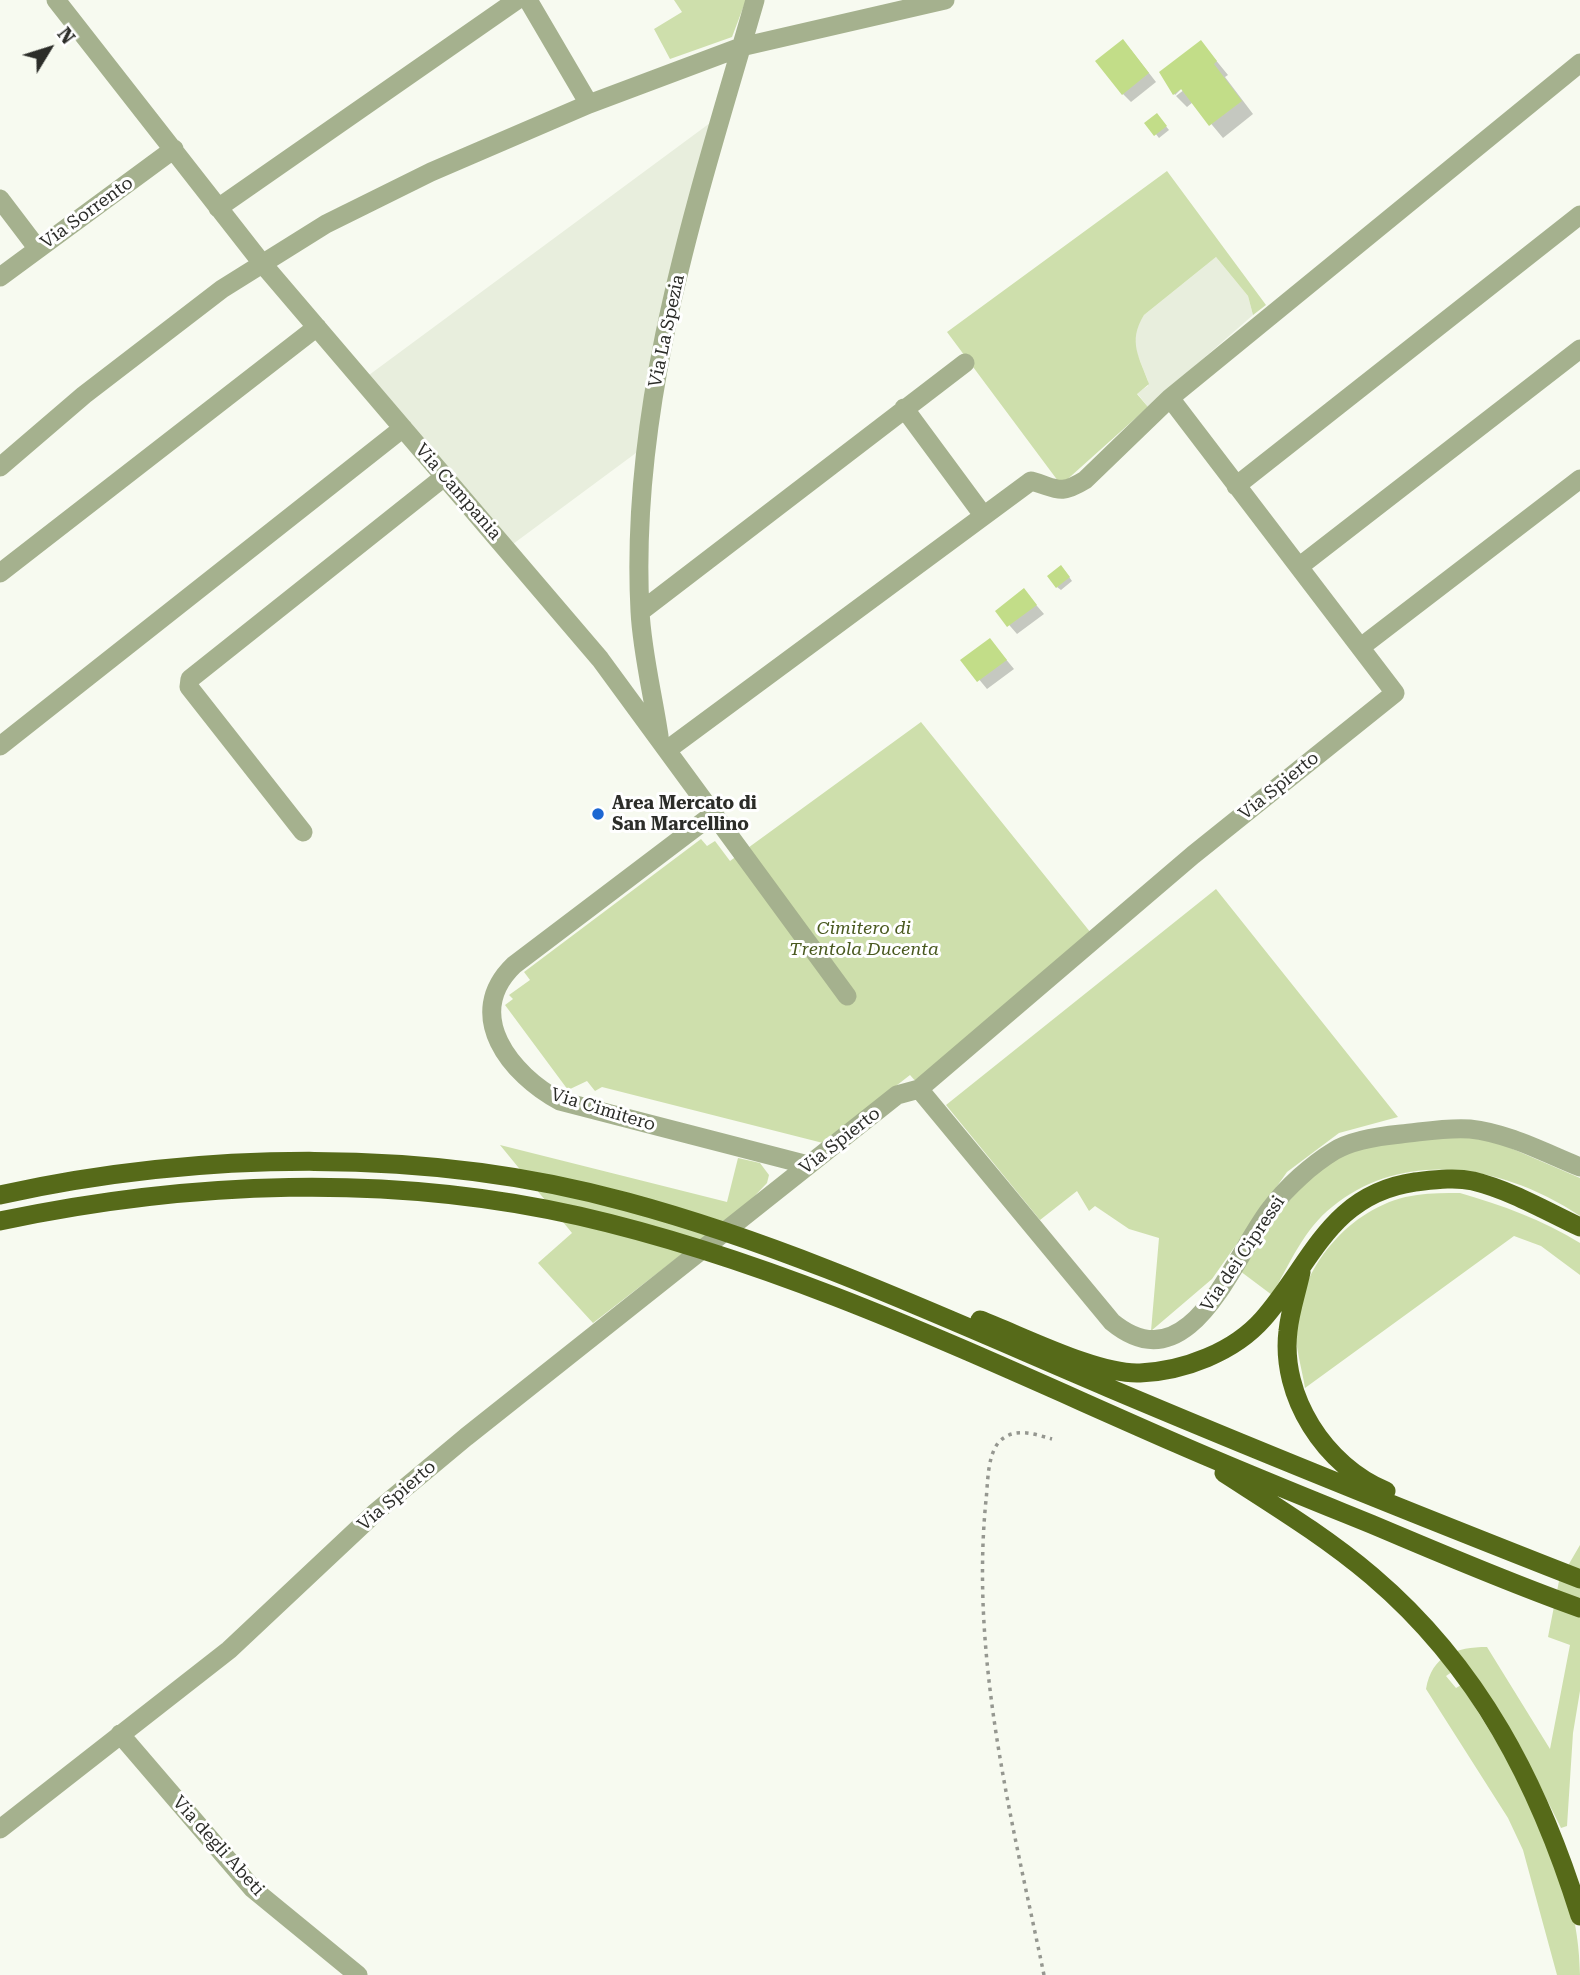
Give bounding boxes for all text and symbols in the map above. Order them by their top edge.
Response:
north arrow [14,14,84,84]
text: N [52,23,80,49]
street label: Via Sorrento [37,172,137,254]
street label: Via La Spezia [644,273,690,389]
street label: Via Campania [410,440,506,544]
street label: Via Spierto [1235,747,1323,825]
place label: Area Mercato di San Marcellino [612,793,757,836]
marker: Area Mercato di San Marcellino [590,806,606,822]
park label: Cimitero di Trentola Ducenta [789,918,939,960]
street label: Via Cimitero [548,1084,658,1136]
street label: Via Spierto [795,1103,885,1179]
street label: Via dei Cipressi [1196,1192,1290,1316]
street label: Via Spierto [354,1456,440,1536]
street label: Via degli Abeti [168,1792,268,1900]

